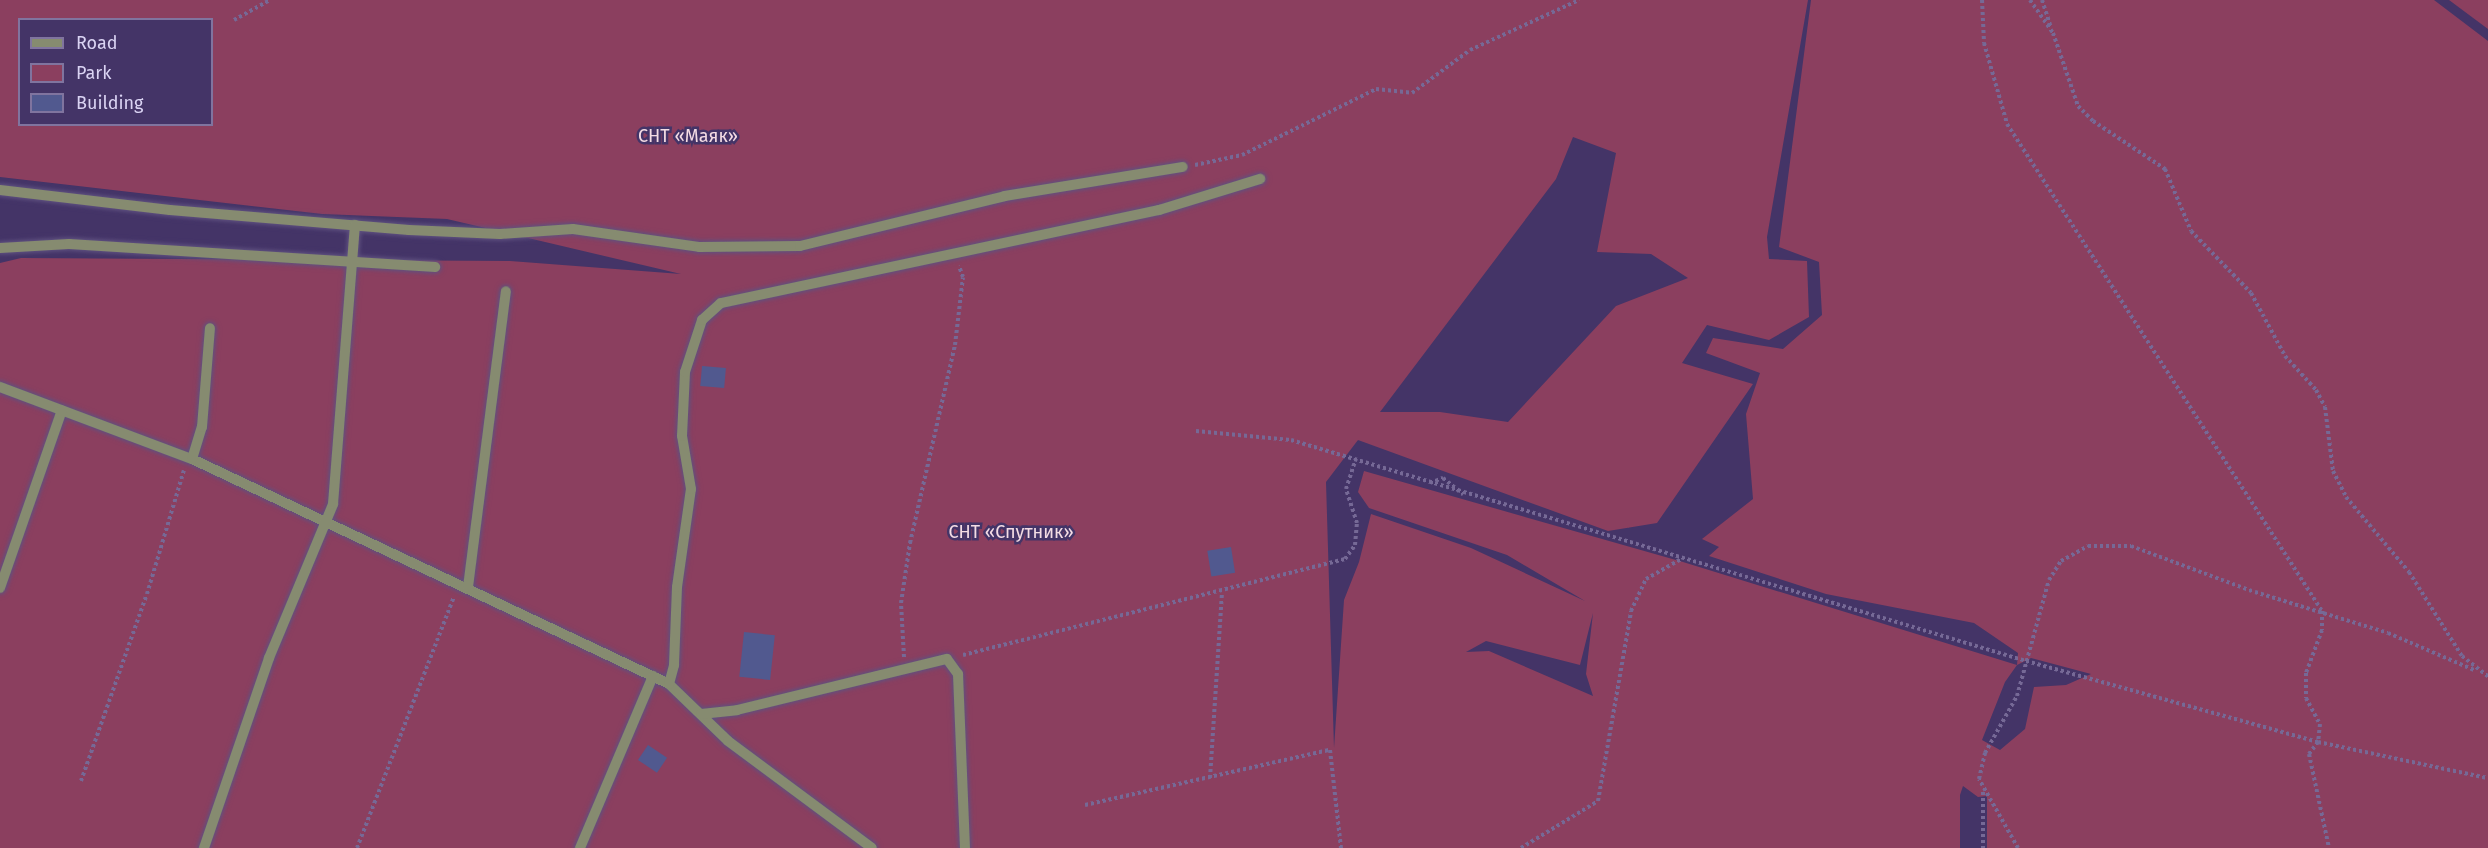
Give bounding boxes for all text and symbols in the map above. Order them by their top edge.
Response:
legend [18,18,213,126]
text: Road [76,32,118,54]
text: Park [76,62,111,84]
text: Building [76,92,143,114]
park label: СНТ «Маяк» [638,125,738,147]
park label: СНТ «Спутник» [948,521,1074,543]

